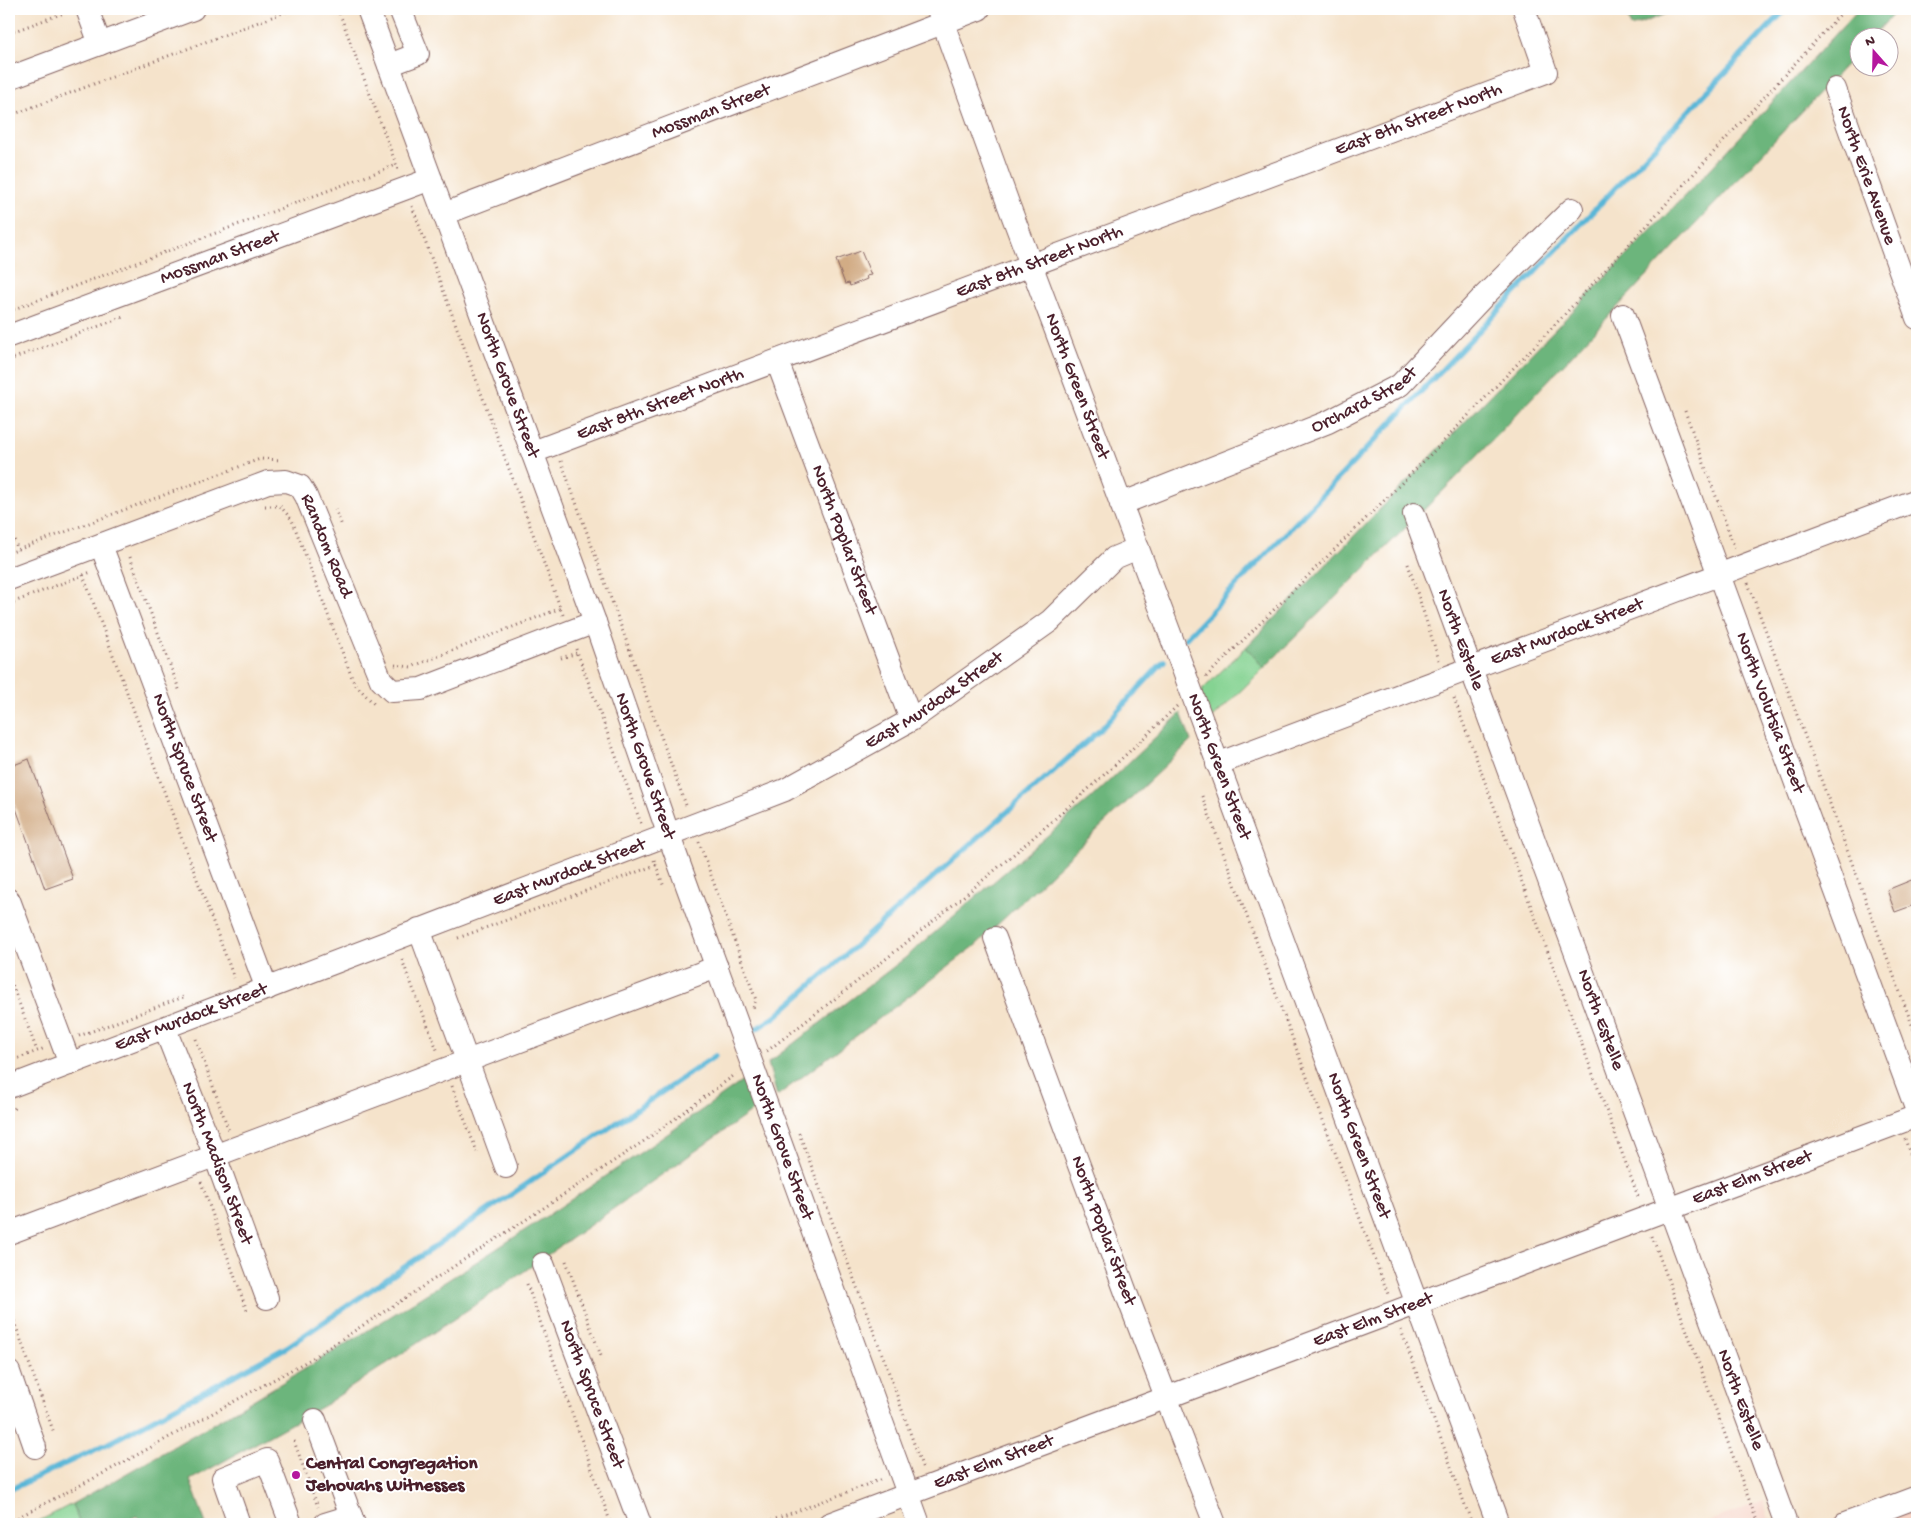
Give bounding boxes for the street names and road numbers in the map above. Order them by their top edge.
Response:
street label: Mossman Street [648,78,776,145]
street label: East 8th Street North [1332,78,1506,162]
street label: North Erie Avenue [1831,103,1901,248]
street label: East 8th Street North [953,220,1126,304]
street label: Mossman Street [157,224,285,290]
street label: North Grove Street [470,309,545,463]
street label: North Green Street [1039,310,1116,465]
street label: Orchard Street [1308,360,1424,439]
street label: East 8th Street North [574,362,747,446]
street label: North Poplar Street [805,462,883,620]
street label: Random Road [295,491,358,603]
street label: North Estelle [1431,586,1490,694]
street label: East Murdock Street [1487,592,1649,671]
street label: North Volutsia Street [1730,629,1811,798]
street label: East Murdock Street [861,645,1010,755]
street label: North Spruce Street [146,690,223,848]
street label: North Grove Street [609,690,681,844]
street label: North Green Street [1182,690,1257,845]
street label: East Murdock Street [490,832,651,912]
street label: North Estelle [1571,966,1629,1074]
street label: East Murdock Street [111,977,273,1057]
street label: North Green Street [1321,1069,1397,1224]
street label: North Grove Street [745,1071,820,1225]
street label: North Madison Street [176,1079,259,1250]
street label: East Elm Street [1689,1144,1818,1211]
street label: North Poplar Street [1065,1153,1142,1311]
street label: East Elm Street [1310,1286,1438,1353]
street label: North Spruce Street [553,1317,631,1474]
street label: North Estelle [1711,1346,1769,1454]
street label: East Elm Street [931,1428,1059,1495]

